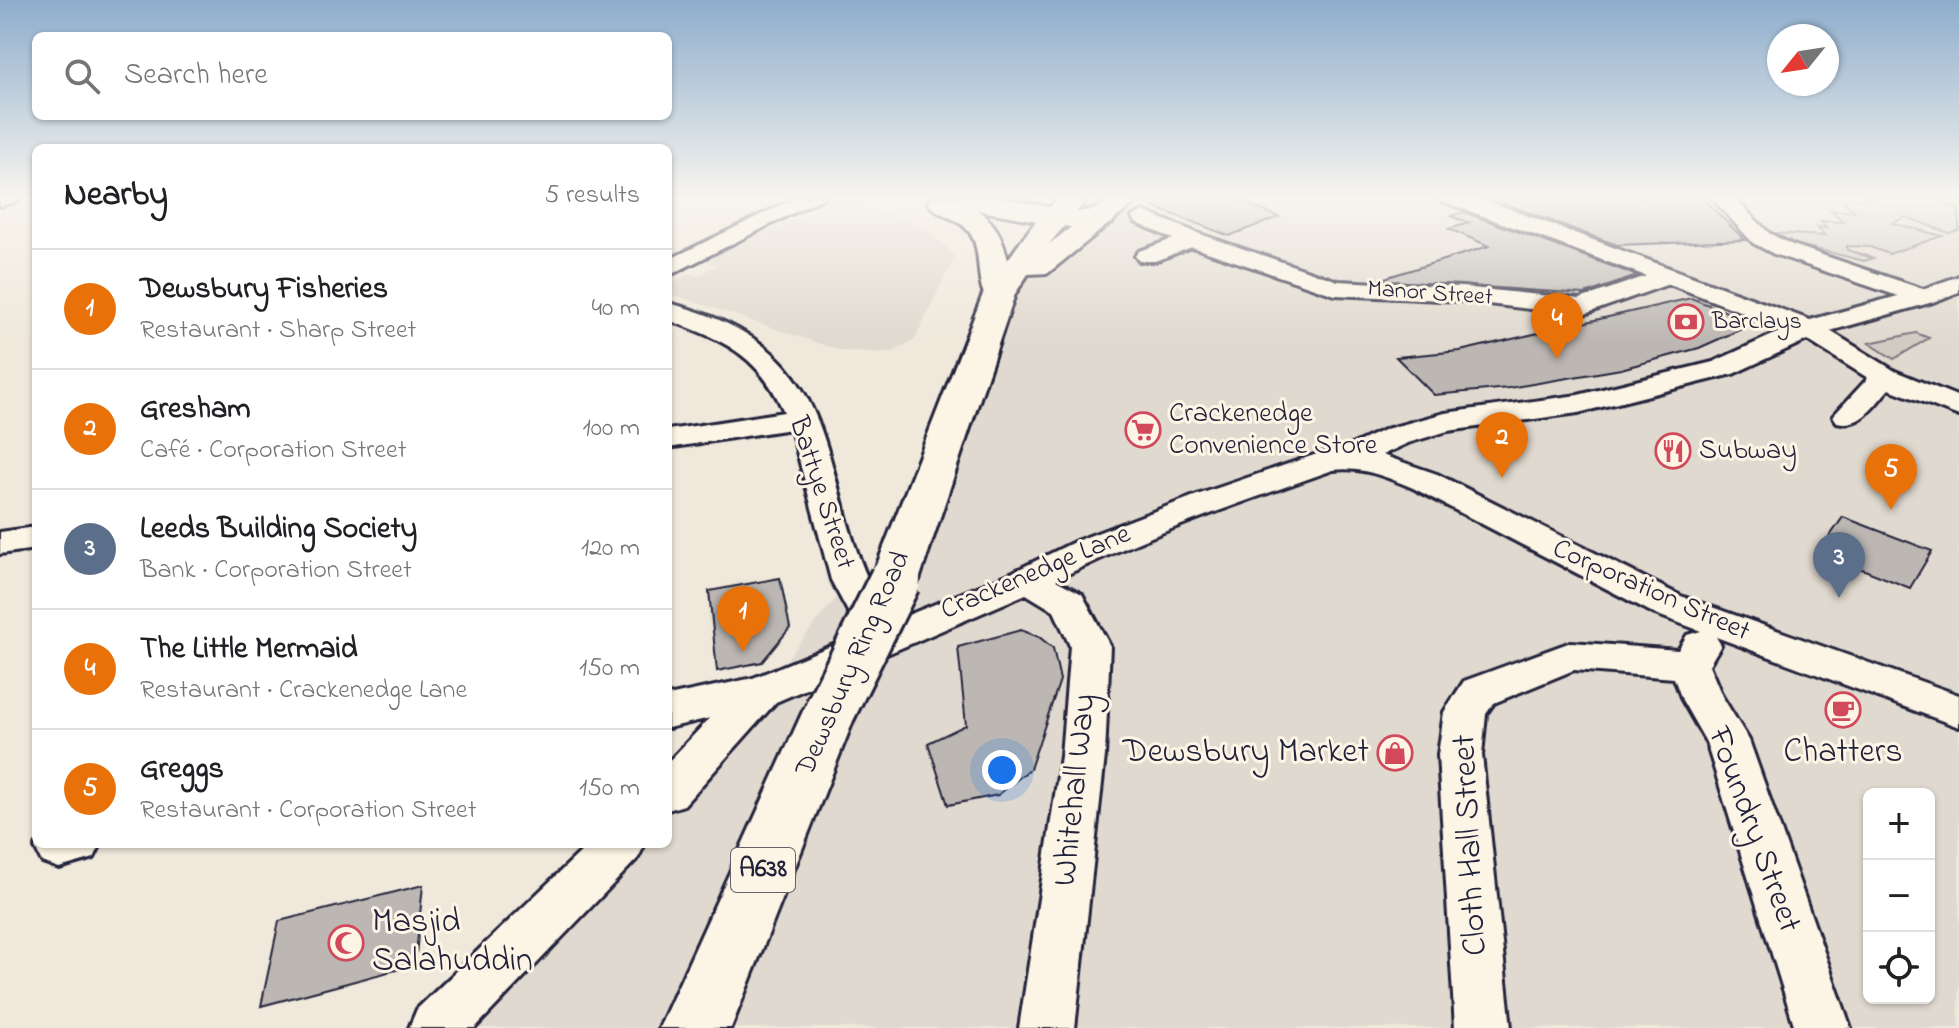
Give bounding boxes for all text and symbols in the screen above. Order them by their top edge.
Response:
north arrow [1767,24,1839,96]
search box [32,32,672,120]
icon: search [60,54,104,98]
text: Search here [124,54,268,98]
text: Nearby [64,171,168,221]
text: 5 results [545,177,640,215]
text: Dewsbury Fisheries [140,268,388,312]
street label: Manor Street [1366,272,1494,316]
text: 1 [86,290,94,328]
text: 40 m [591,290,640,328]
pin: 4 [1531,293,1583,359]
bank icon: Barclays [1667,303,1705,341]
place label: Barclays [1711,305,1802,341]
text: Restaurant · Sharp Street [140,312,416,350]
text: Gresham [140,388,251,432]
place label: Crackenedge Convenience Store [1169,394,1378,467]
text: 2 [84,410,96,448]
text: 100 m [583,410,640,448]
street label: Battye Street [777,410,865,575]
supermarket icon: Crackenedge Convenience Store [1124,411,1162,449]
pin: 2 [1476,412,1528,478]
place label: Subway [1699,431,1797,472]
text: Café · Corporation Street [140,432,406,470]
restaurant icon: Subway [1654,432,1692,470]
pin: 5 [1865,444,1917,510]
text: Leeds Building Society [140,508,417,552]
street label: Crackenedge Lane [935,514,1138,631]
street label: Corporation Street [1546,529,1756,653]
text: 3 [85,530,95,568]
text: 120 m [581,530,640,568]
pin: 3 [1813,532,1865,598]
street label: Dewsbury Ring Road [786,545,922,784]
text: Bank · Corporation Street [140,552,412,590]
pin: 1 [717,586,769,652]
text: The Little Mermaid [140,628,358,672]
text: 4 [85,650,95,688]
text: 150 m [579,650,640,688]
text: Restaurant · Crackenedge Lane [140,672,467,710]
street label: Whitehall Way [1041,691,1111,889]
cafe icon: Chatters [1824,691,1862,729]
street label: Foundry Street [1692,719,1813,940]
place label: Dewsbury Market [1122,728,1369,778]
place label: Chatters [1783,728,1903,778]
street label: Cloth Hall Street [1440,733,1502,957]
shop icon: Dewsbury Market [1376,734,1414,772]
text: Greggs [140,748,224,792]
your location [982,750,1022,790]
text: 5 [83,770,97,808]
text: 150 m [579,770,640,808]
map controls [1863,788,1935,1004]
button: + [1863,788,1935,860]
text: Restaurant · Corporation Street [140,792,476,830]
road number: A638 [731,848,795,892]
button: − [1863,860,1935,932]
place label: Masjid Salahuddin [372,898,533,987]
mosque icon: Masjid Salahuddin [327,924,365,962]
button: locate [1863,932,1935,1004]

